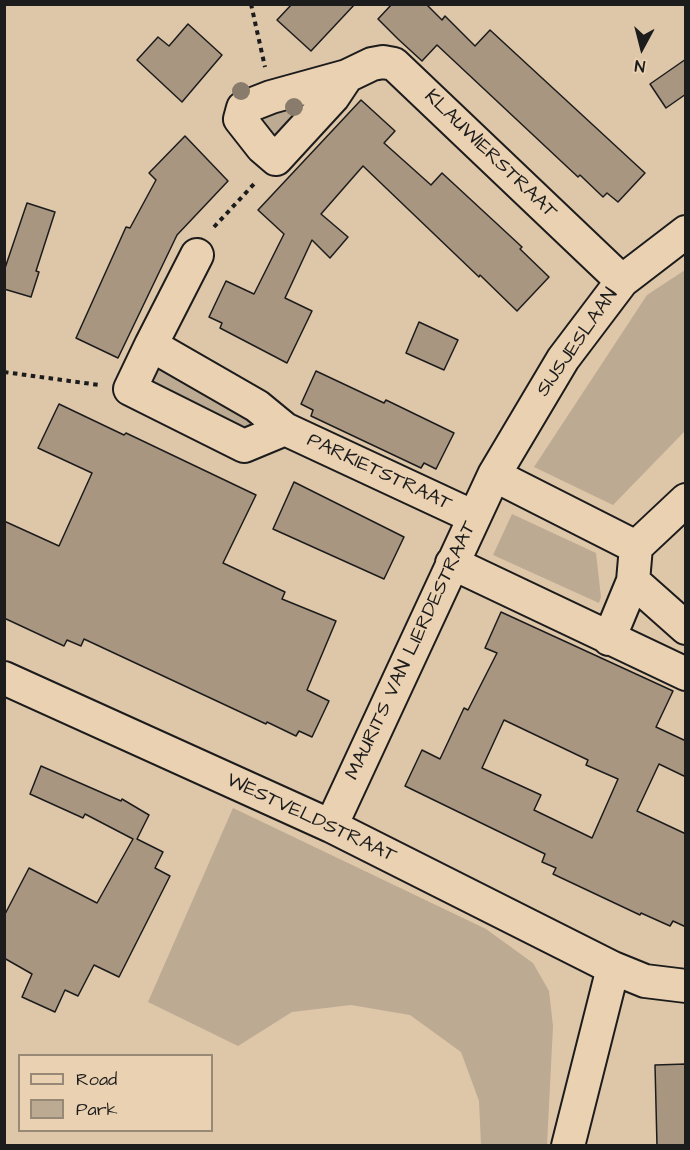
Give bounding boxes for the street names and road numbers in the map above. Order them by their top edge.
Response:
street label: KLAUWIERSTRAAT [419,85,561,225]
street label: SIJSJESLAAN [532,284,624,402]
street label: PARKIETSTRAAT [303,429,455,517]
street label: MAURITS VAN LIERDESTRAAT [341,518,483,784]
street label: WESTVELDSTRAAT [222,769,400,869]

